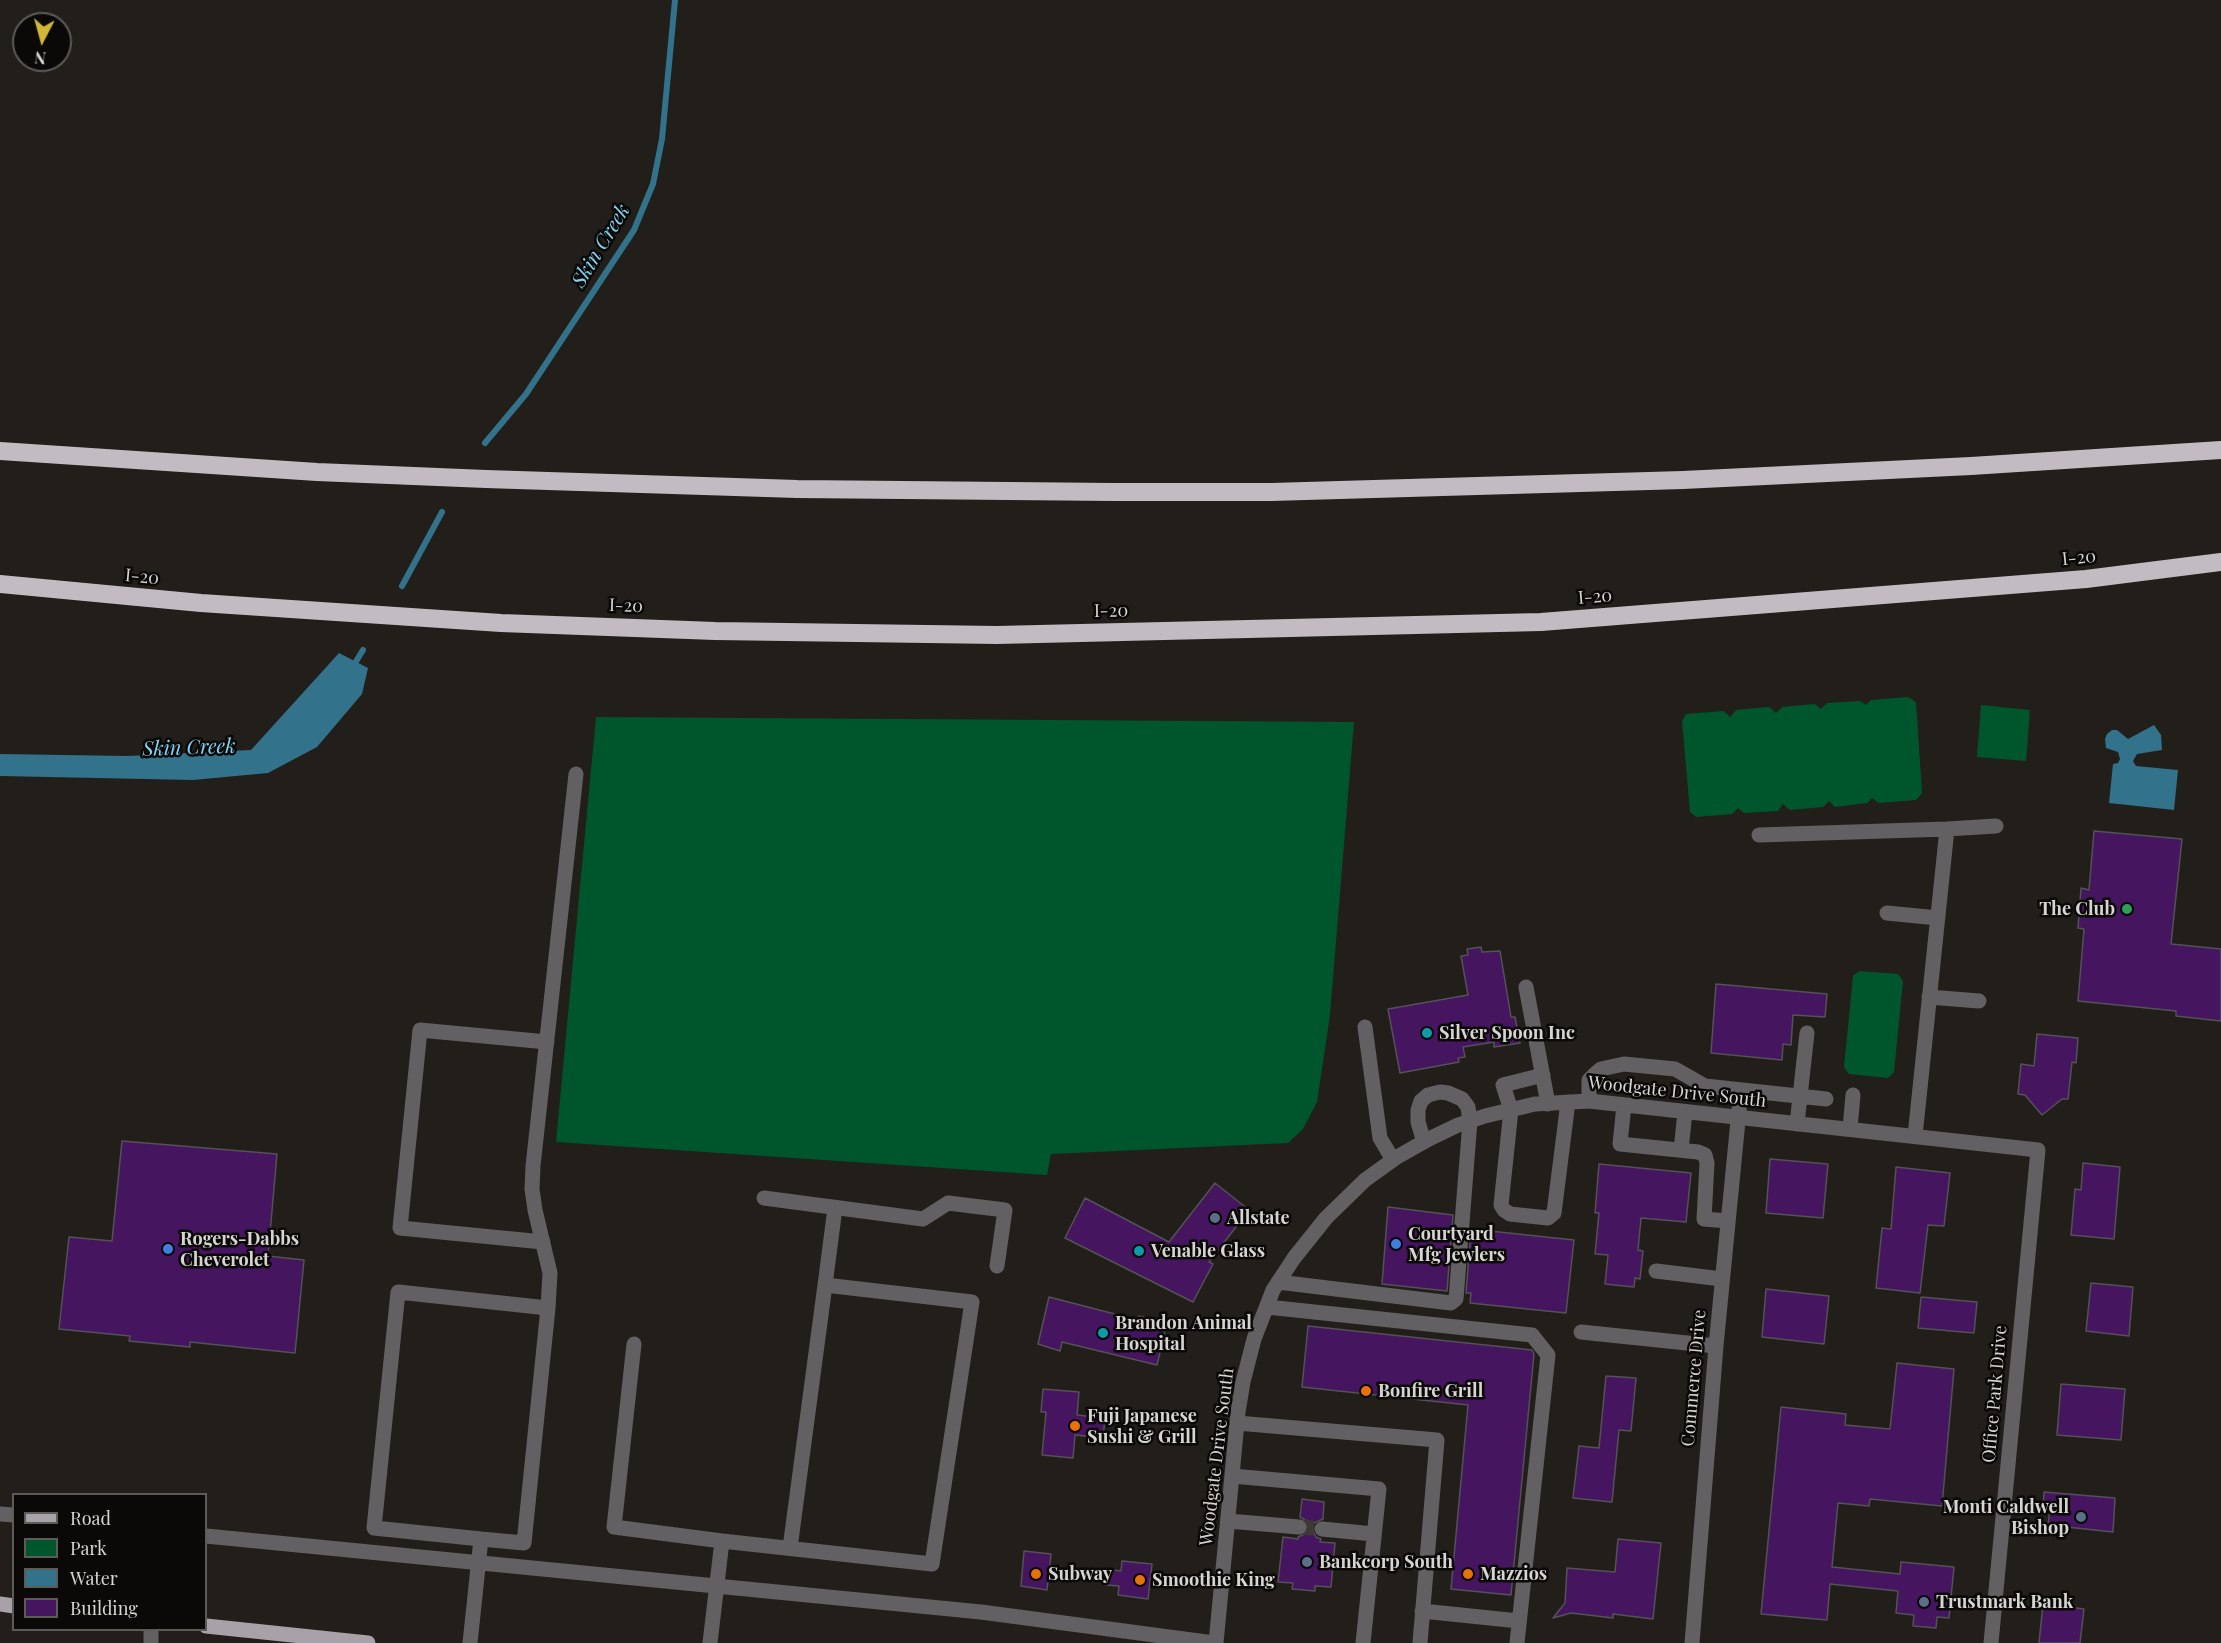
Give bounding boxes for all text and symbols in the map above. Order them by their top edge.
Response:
north arrow [12,12,72,72]
text: N [33,47,47,69]
water label: Skin Creek [567,200,635,292]
street label: I-20 [2061,545,2097,571]
street label: I-20 [124,565,160,589]
street label: I-20 [1577,585,1613,609]
street label: I-20 [609,595,643,617]
street label: I-20 [1094,600,1128,622]
water label: Skin Creek [142,734,236,762]
place label: The Club [2039,898,2115,920]
marker: The Club [2120,902,2134,916]
place label: Silver Spoon Inc [1439,1022,1575,1044]
marker: Silver Spoon Inc [1420,1026,1434,1040]
street label: Woodgate Drive South [1587,1072,1767,1112]
place label: Allstate [1227,1207,1290,1229]
marker: Allstate [1208,1211,1222,1225]
place label: Courtyard Mfg Jewlers [1408,1223,1505,1266]
place label: Rogers-Dabbs Cheverolet [180,1228,299,1270]
marker: Courtyard Mfg Jewlers [1389,1237,1403,1251]
place label: Venable Glass [1151,1240,1265,1262]
marker: Rogers-Dabbs Cheverolet [161,1242,175,1256]
marker: Venable Glass [1132,1244,1146,1258]
street label: Commerce Drive [1677,1309,1711,1447]
place label: Brandon Animal Hospital [1115,1312,1252,1354]
street label: Office Park Drive [1978,1324,2012,1464]
marker: Brandon Animal Hospital [1096,1326,1110,1340]
street label: Woodgate Drive South [1195,1367,1239,1547]
place label: Bonfire Grill [1378,1380,1483,1402]
marker: Bonfire Grill [1359,1384,1373,1398]
place label: Fuji Japanese Sushi & Grill [1087,1405,1197,1448]
marker: Fuji Japanese Sushi & Grill [1068,1419,1082,1433]
legend [12,1493,207,1631]
place label: Monti Caldwell Bishop [1943,1496,2069,1538]
text: Road [70,1506,111,1530]
marker: Monti Caldwell Bishop [2074,1510,2088,1524]
text: Park [70,1536,107,1560]
place label: Bankcorp South [1319,1551,1453,1573]
marker: Bankcorp South [1300,1555,1314,1569]
place label: Subway [1048,1563,1112,1585]
place label: Mazzios [1480,1563,1547,1585]
text: Water [70,1566,118,1590]
marker: Subway [1029,1567,1043,1581]
marker: Mazzios [1461,1567,1475,1581]
place label: Smoothie King [1152,1569,1275,1591]
marker: Smoothie King [1133,1573,1147,1587]
place label: Trustmark Bank [1936,1591,2073,1613]
marker: Trustmark Bank [1917,1595,1931,1609]
text: Building [70,1596,138,1620]

